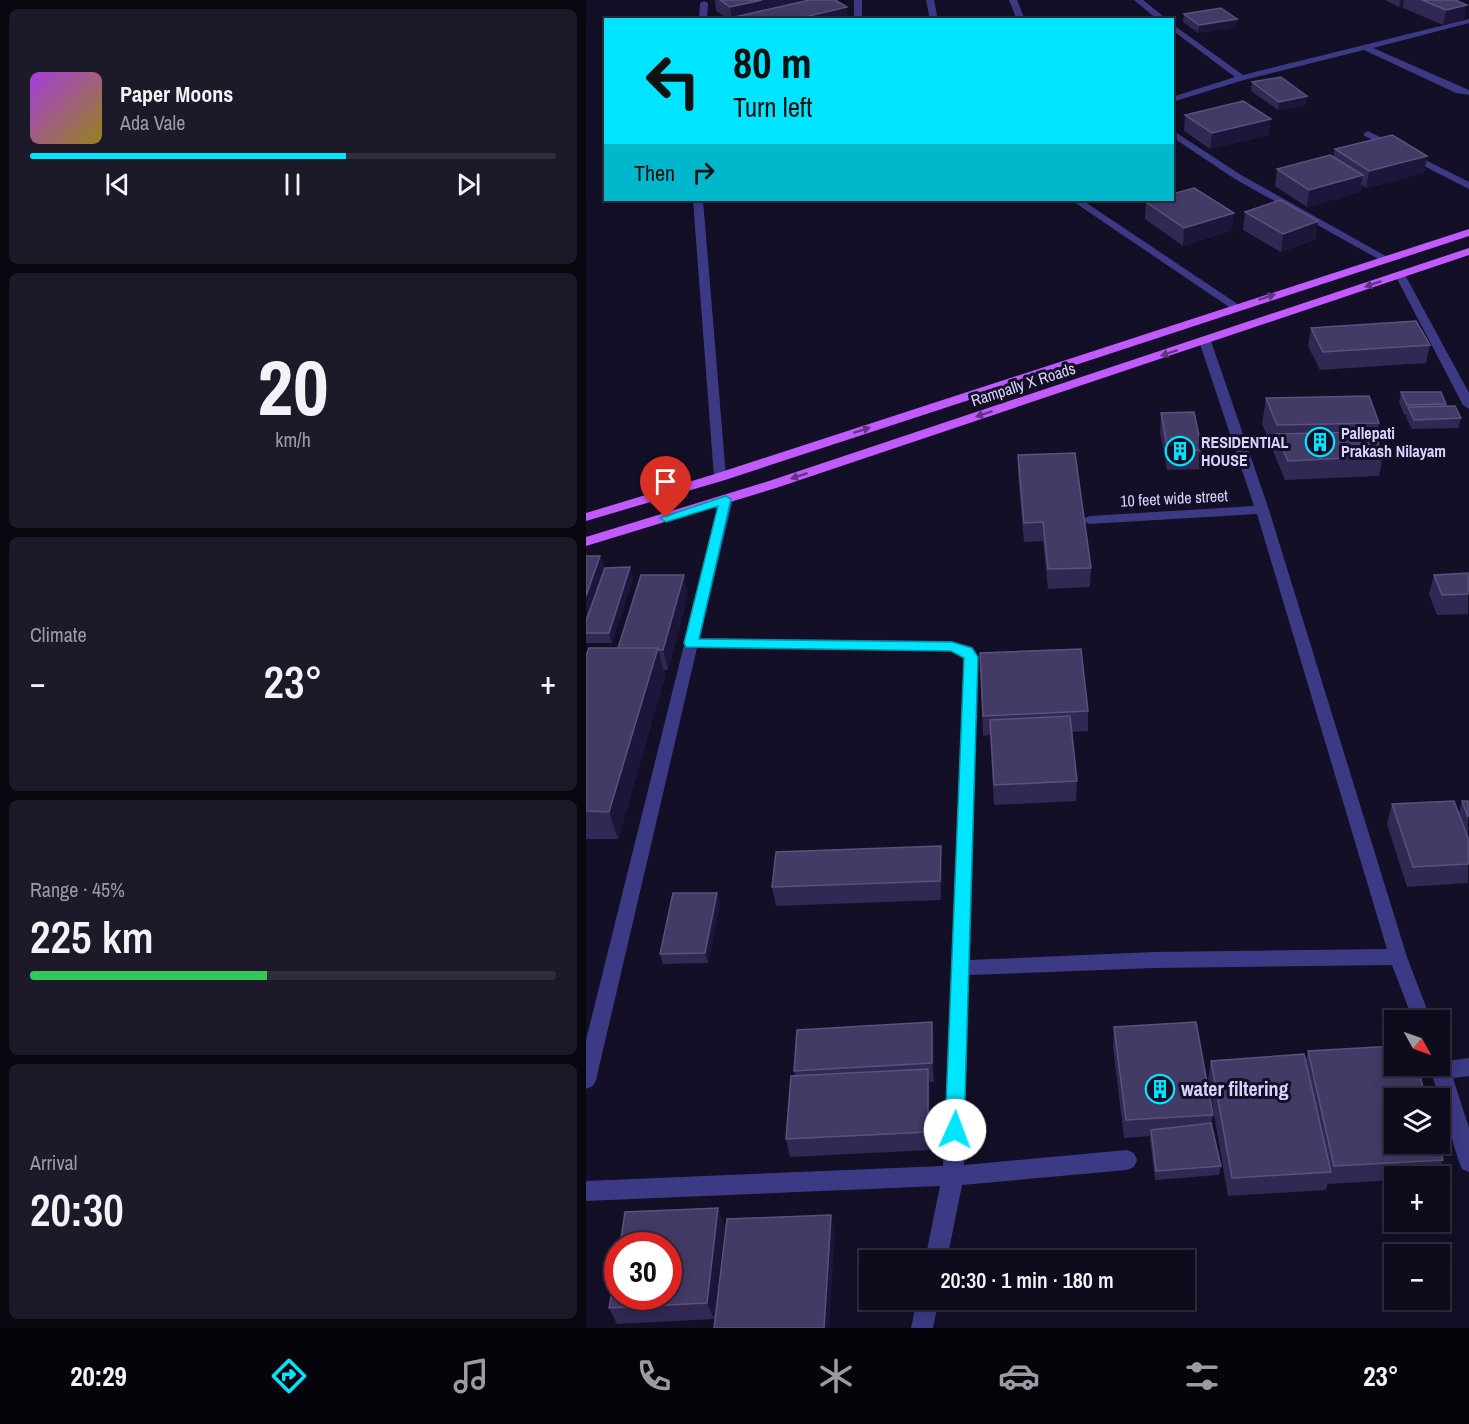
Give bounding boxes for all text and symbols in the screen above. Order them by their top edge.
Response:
text: 80 m [733,35,812,91]
icon: left [634,42,712,120]
text: Paper Moons [120,79,233,109]
text: Turn left [733,89,812,125]
text: Ada Vale [120,109,185,136]
icon: right [687,156,720,189]
text: Then [634,158,675,188]
icon: previous [101,168,134,201]
icon: pause [276,168,309,201]
icon: next [452,168,485,201]
one-way arrow [1364,279,1382,289]
one-way arrow [1258,292,1276,301]
text: 20 [257,334,329,439]
one-way arrow [1160,348,1178,358]
street label: Rampally X Roads [968,357,1078,411]
one-way arrow [975,410,993,420]
place label: Pallepati Prakash Nilayam [1341,422,1446,462]
one-way arrow [853,425,871,434]
text: km/h [275,426,311,453]
building icon: Pallepati Prakash Nilayam [1304,426,1336,458]
place label: RESIDENTIAL HOUSE [1201,431,1288,471]
building icon: RESIDENTIAL HOUSE [1164,435,1196,467]
pin [640,456,691,518]
icon: arrive [649,465,682,498]
one-way arrow [790,472,808,481]
street label: 10 feet wide street [1120,484,1229,512]
text: Climate [30,621,87,648]
text: 23° [263,651,323,712]
text: − [30,660,46,704]
text: + [540,660,556,704]
text: Range · 45% [30,876,125,903]
text: 225 km [30,906,154,967]
north arrow [1384,1010,1450,1076]
map controls [1384,1010,1450,1310]
building icon: water filtering [1144,1073,1176,1105]
place label: water filtering [1181,1075,1289,1102]
button: layers [1384,1088,1450,1154]
position arrow [923,1098,987,1162]
text: Arrival [30,1149,77,1176]
button: + [1384,1166,1450,1232]
text: 20:30 [30,1179,124,1240]
speed limit sign: 30 [604,1232,682,1310]
button: − [1384,1244,1450,1310]
text: 20:30 · 1 min · 180 m [940,1265,1114,1295]
icon: directions [268,1355,310,1397]
icon: music [450,1355,492,1397]
icon: phone [633,1355,675,1397]
icon: climate [815,1355,857,1397]
icon: car [998,1355,1040,1397]
icon: filters [1181,1355,1223,1397]
text: 20:29 [70,1358,127,1394]
text: 23° [1363,1358,1399,1394]

